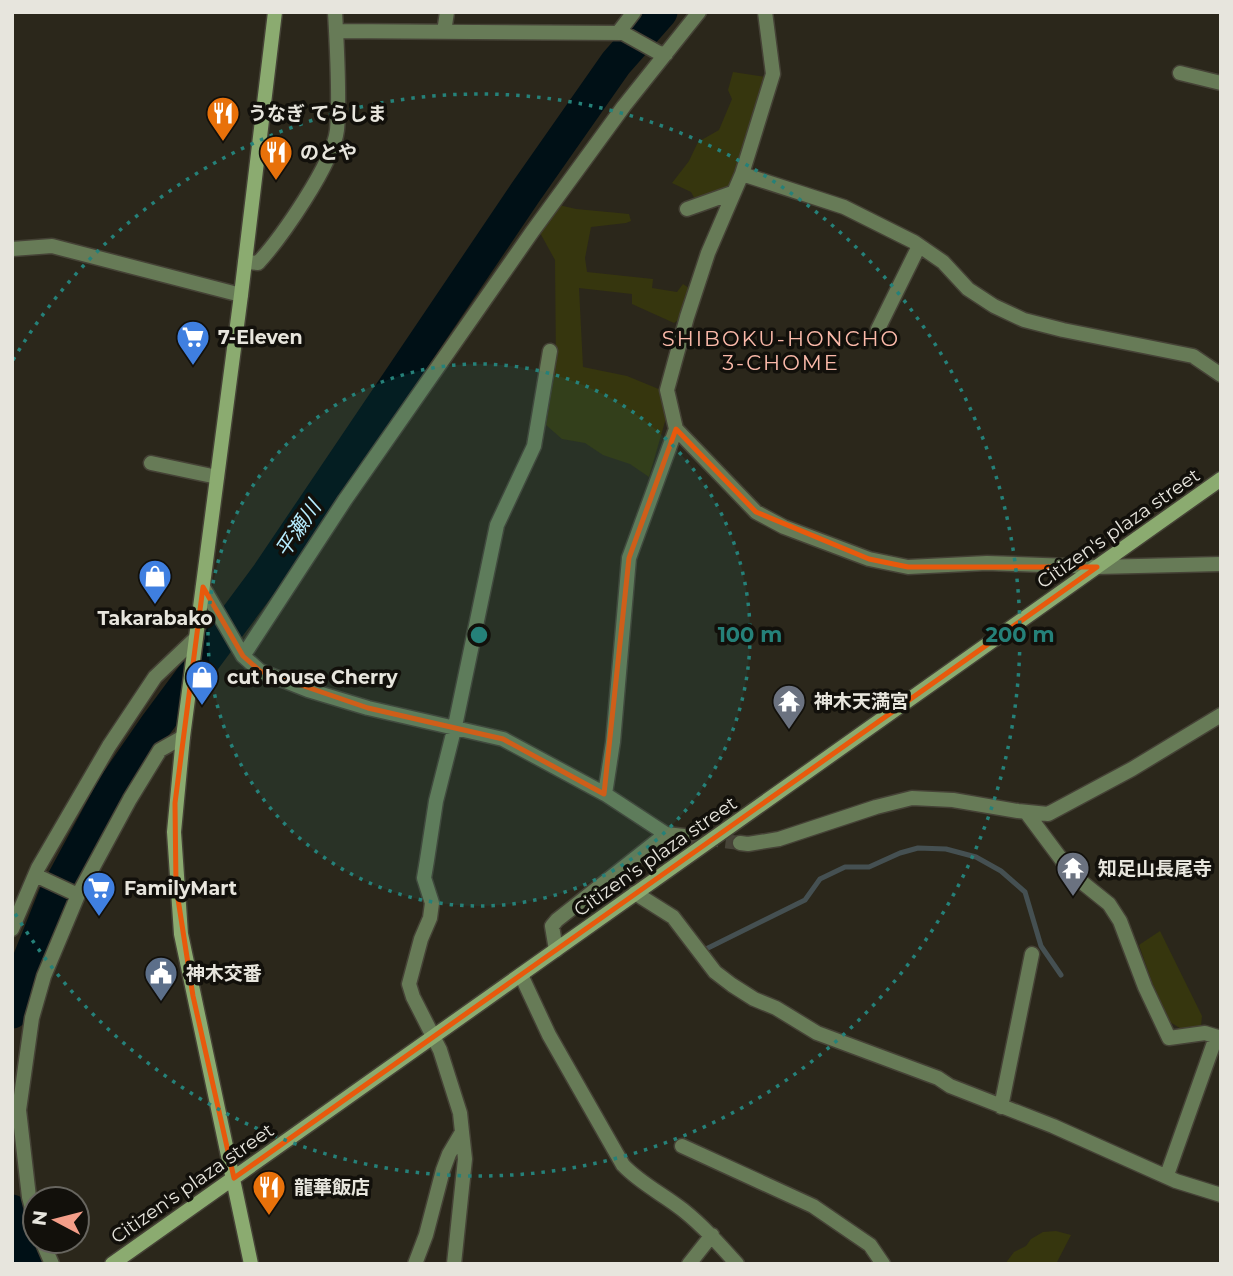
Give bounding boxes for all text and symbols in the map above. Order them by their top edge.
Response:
restaurant icon: うなぎ てらしま [204,94,242,143]
place label: うなぎ てらしま [248,102,386,125]
restaurant icon: のとや [257,133,295,182]
place label: のとや [300,141,357,164]
supermarket icon: 7-Eleven [174,318,212,367]
place label: 7-Eleven [218,326,303,349]
district label: SHIBOKU-HONCHO 3-CHOME [662,326,900,375]
street label: Citizen's plaza street [1033,463,1204,593]
water label: 平瀬川 [270,494,327,562]
shop icon: Takarabako [136,557,174,606]
place label: Takarabako [97,607,213,630]
text: 100 m [718,622,782,647]
text: 200 m [986,622,1054,647]
centre of rings [467,623,491,647]
shop icon: cut house Cherry [183,658,221,707]
place label: cut house Cherry [227,666,398,689]
temple icon: 神木天満宮 [770,682,808,731]
place label: 神木天満宮 [814,690,909,713]
street label: Citizen's plaza street [570,791,741,921]
temple icon: 知足山長尾寺 [1054,849,1092,898]
place label: 知足山長尾寺 [1098,857,1212,880]
supermarket icon: FamilyMart [80,869,118,918]
place label: FamilyMart [124,877,237,900]
public building icon: 神木交番 [142,954,180,1003]
place label: 神木交番 [186,962,262,985]
street label: Citizen's plaza street [107,1118,278,1248]
restaurant icon: 龍華飯店 [250,1168,288,1217]
place label: 龍華飯店 [294,1176,370,1199]
north arrow [21,1185,91,1255]
text: N [27,1209,52,1227]

